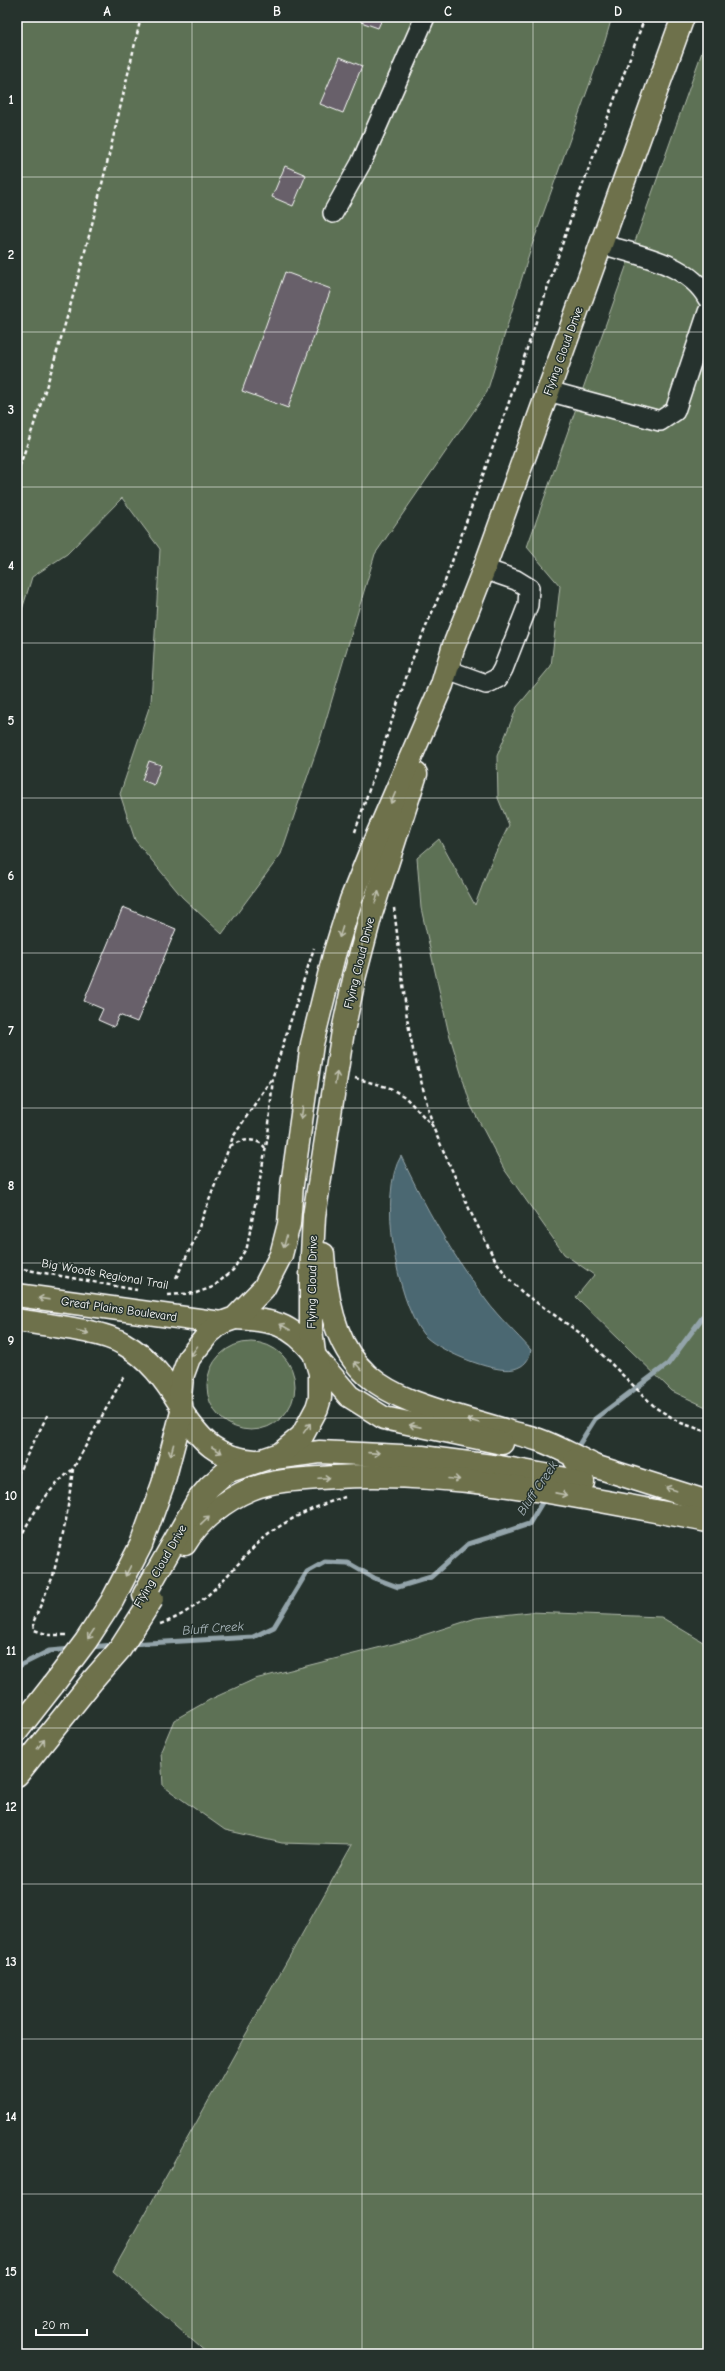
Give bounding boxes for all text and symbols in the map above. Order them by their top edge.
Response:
text: A [103,4,111,19]
text: B [273,4,281,19]
text: C [444,4,452,19]
text: D [614,4,622,19]
text: 1 [8,92,14,107]
text: 2 [8,247,14,262]
street label: Flying Cloud Drive [540,305,586,397]
text: 3 [8,402,14,417]
text: 4 [8,558,14,573]
text: 5 [8,713,15,728]
one-way arrow [389,791,396,803]
text: 6 [8,868,15,883]
one-way arrow [374,890,381,903]
street label: Flying Cloud Drive [341,916,377,1010]
one-way arrow [337,925,344,938]
text: 7 [8,1023,14,1038]
one-way arrow [332,1072,340,1085]
one-way arrow [298,1106,306,1119]
text: 8 [8,1178,14,1193]
one-way arrow [280,1235,288,1248]
street label: Flying Cloud Drive [304,1235,320,1329]
street label: Big Woods Regional Trail [40,1256,170,1292]
street label: Great Plains Boulevard [60,1294,178,1324]
one-way arrow [38,1295,51,1303]
one-way arrow [279,1322,291,1330]
one-way arrow [76,1329,89,1336]
text: 9 [8,1333,15,1348]
one-way arrow [190,1345,198,1356]
one-way arrow [354,1360,363,1371]
one-way arrow [467,1417,480,1424]
one-way arrow [409,1421,422,1429]
one-way arrow [303,1423,311,1434]
one-way arrow [168,1443,176,1456]
one-way arrow [211,1447,223,1455]
one-way arrow [367,1450,380,1457]
water label: Bluff Creek [513,1458,561,1518]
one-way arrow [317,1474,330,1481]
one-way arrow [447,1476,460,1483]
one-way arrow [665,1485,678,1492]
text: 10 [5,1488,17,1503]
one-way arrow [555,1490,568,1498]
one-way arrow [200,1515,210,1525]
street label: Flying Cloud Drive [131,1522,189,1610]
one-way arrow [124,1565,131,1577]
water label: Bluff Creek [182,1618,245,1638]
one-way arrow [87,1628,95,1639]
text: 11 [6,1643,16,1658]
one-way arrow [37,1739,46,1750]
text: 12 [5,1799,17,1814]
text: 13 [5,1954,17,1969]
text: 14 [5,2109,17,2124]
text: 15 [5,2264,17,2279]
scale bar [36,2311,87,2337]
text: 20 m [42,2318,70,2332]

